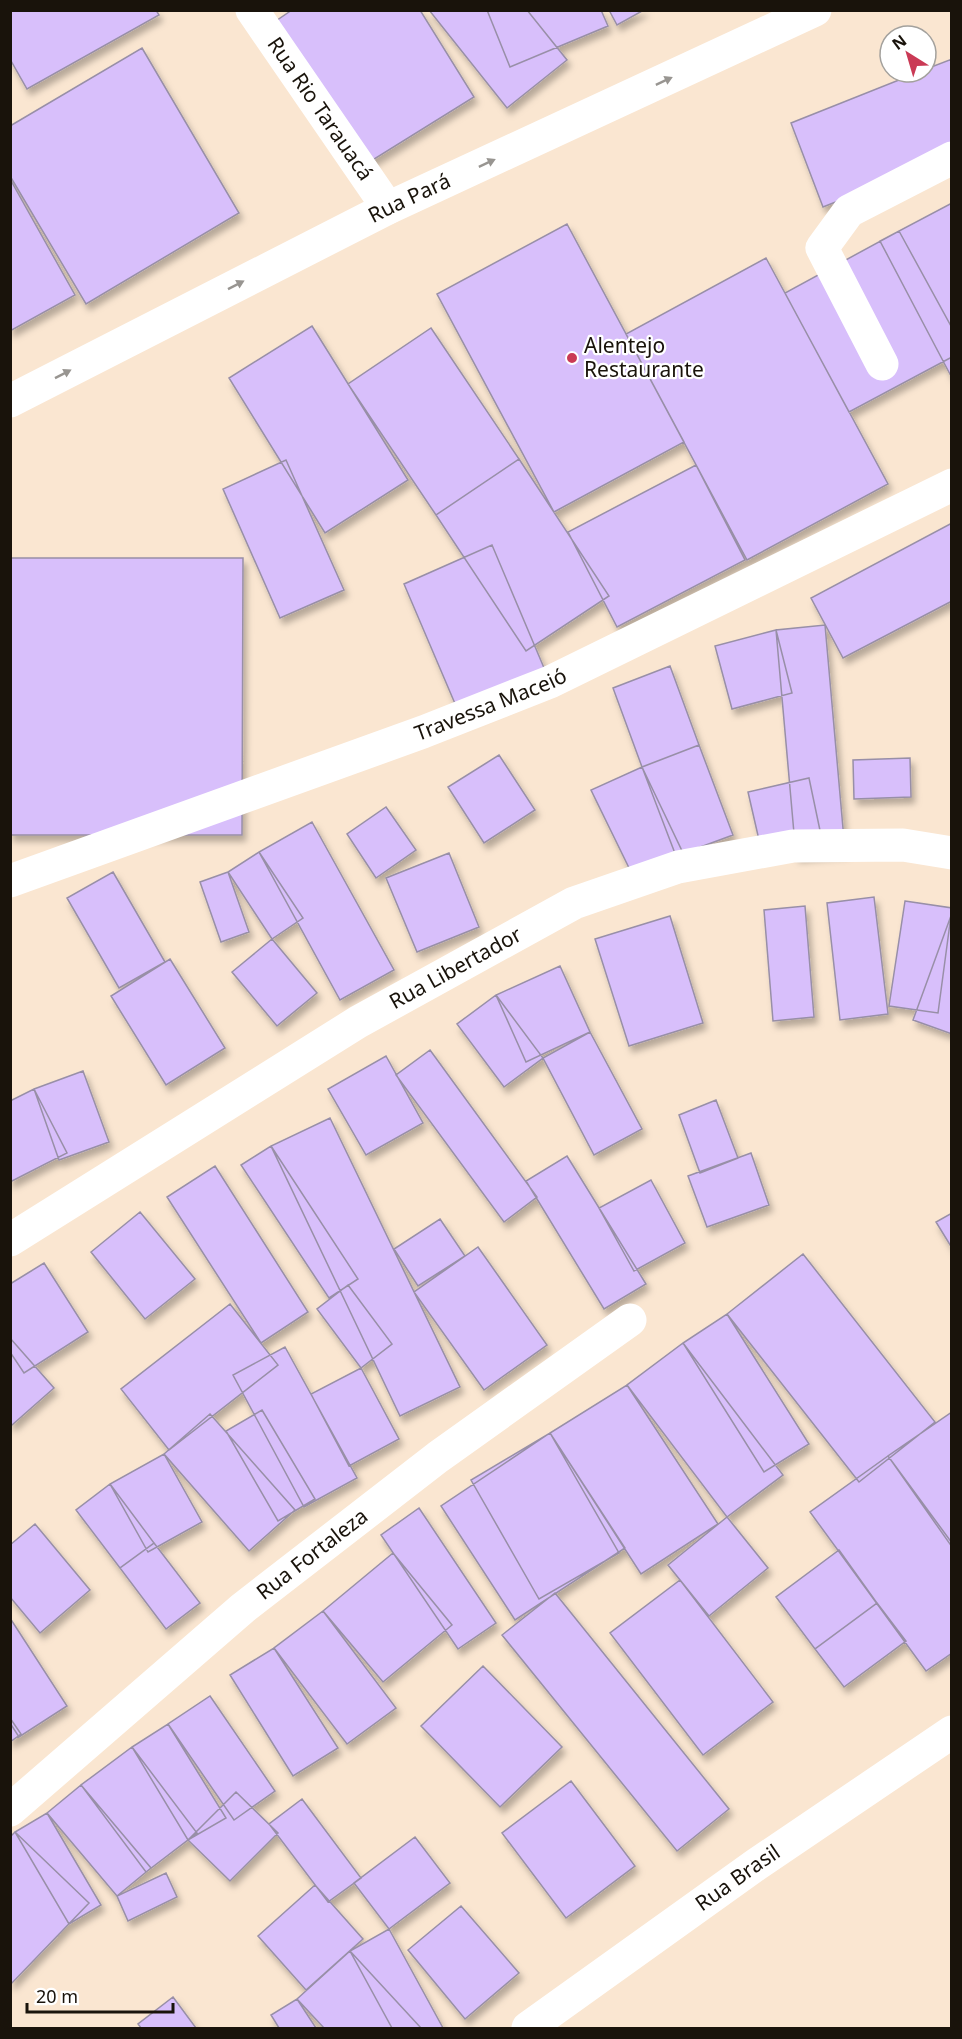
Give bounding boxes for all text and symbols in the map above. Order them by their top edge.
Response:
north arrow [878,24,938,84]
text: N [887,29,911,55]
street label: Rua Rio Tarauacá [262,31,380,186]
one-way arrow [656,77,673,86]
one-way arrow [478,158,495,167]
street label: Rua Pará [363,166,455,229]
one-way arrow [228,281,245,290]
place label: Alentejo Restaurante [584,331,704,383]
marker: Alentejo Restaurante [565,351,579,365]
one-way arrow [54,369,71,379]
street label: Travessa Maceió [411,661,571,747]
street label: Rua Libertador [384,920,526,1015]
street label: Rua Fortaleza [250,1502,373,1606]
street label: Rua Brasil [689,1837,785,1917]
scale bar [27,1976,172,2014]
text: 20 m [36,1984,78,2008]

